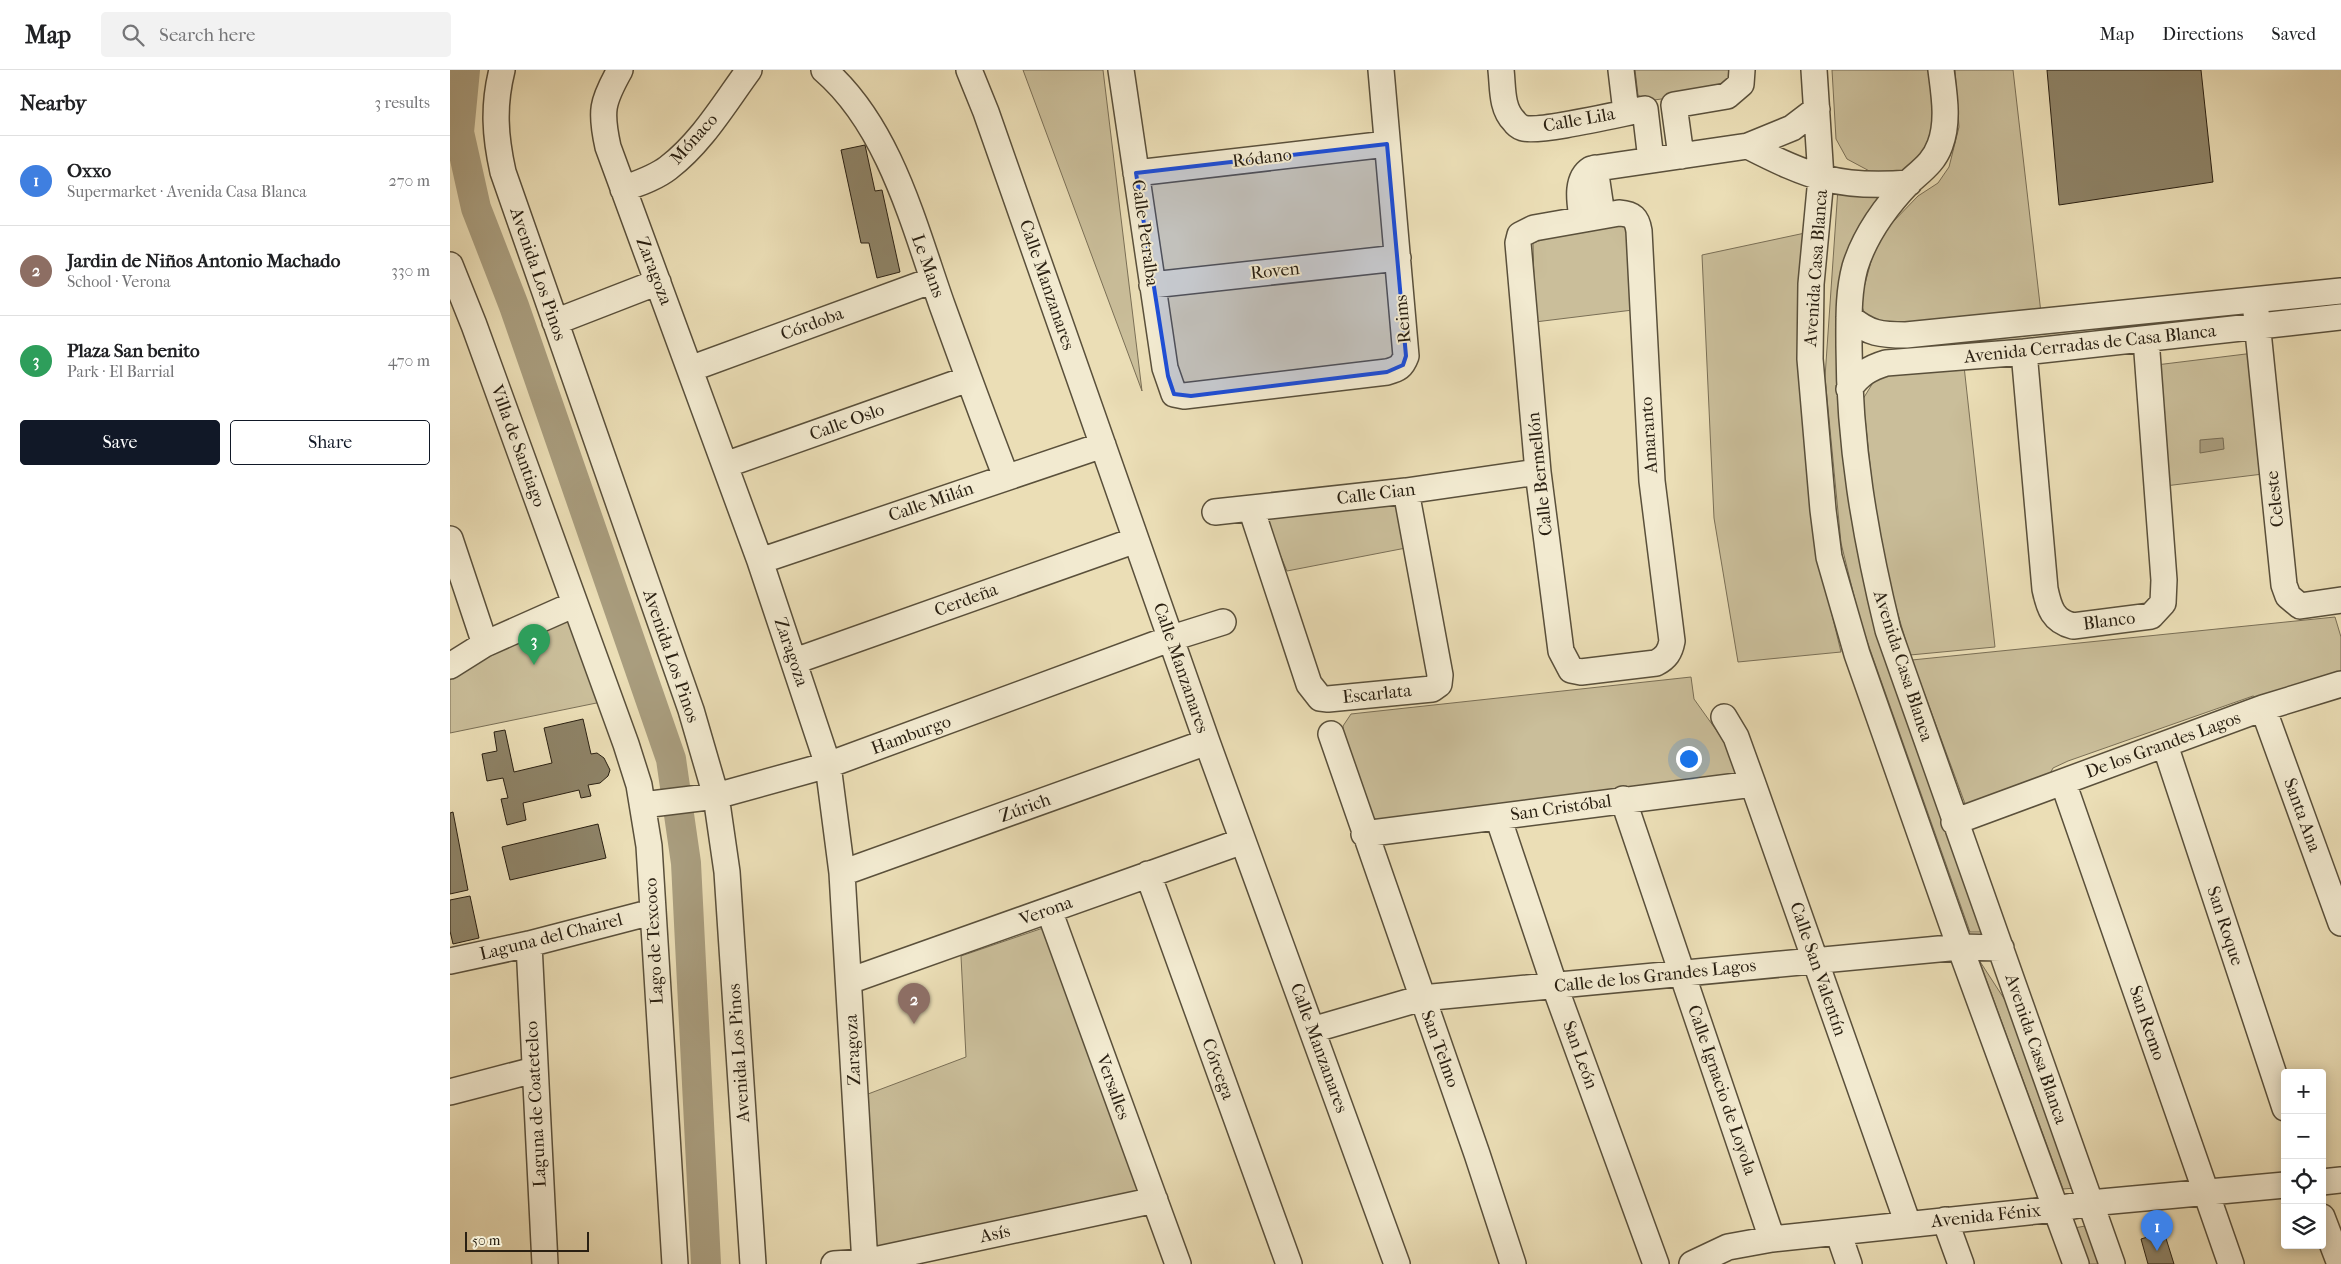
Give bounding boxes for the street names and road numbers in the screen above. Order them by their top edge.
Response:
street label: Calle Lila [1541,103,1617,137]
street label: Mónaco [666,109,722,169]
street label: Ródano [1231,144,1293,172]
street label: Calle Petralba [1127,178,1163,288]
street label: Avenida Casa Blanca [1800,188,1832,348]
street label: Avenida Los Pinos [505,204,571,344]
street label: Calle Manzanares [1015,217,1079,353]
street label: Le Mans [907,232,949,301]
street label: Zaragoza [631,234,677,309]
street label: Roven [1249,258,1301,284]
street label: Reims [1390,293,1416,344]
street label: Córdoba [778,303,847,345]
street label: Avenida Cerradas de Casa Blanca [1962,320,2218,368]
street label: Villa de Santiago [486,381,550,510]
street label: Amaranto [1636,396,1662,475]
street label: Calle Oslo [807,399,887,445]
street label: Calle Bermellón [1523,411,1557,537]
street label: Celeste [2262,470,2288,528]
street label: Calle Milán [886,477,977,526]
street label: Calle Cian [1335,479,1417,509]
street label: Cerdeña [931,579,1001,621]
street label: Avenida Los Pinos [638,586,704,726]
street label: Avenida Casa Blanca [1868,587,1938,745]
street label: Calle Manzanares [1149,600,1213,736]
street label: Blanco [2082,607,2136,635]
street label: Zaragoza [769,615,813,690]
street label: Escarlata [1341,680,1413,708]
street label: De los Grandes Lagos [2082,707,2244,783]
street label: Hamburgo [868,711,954,759]
street label: Santa Ana [2279,775,2325,855]
street label: Zúrich [996,789,1054,827]
street label: San Cristóbal [1509,791,1613,825]
street label: Lago de Texcoco [640,877,668,1005]
street label: San Roque [2202,884,2248,968]
street label: Verona [1016,892,1076,931]
street label: Calle San Valentín [1785,899,1851,1039]
street label: Laguna del Chairel [477,909,625,965]
street label: Calle de los Grandes Lagos [1553,955,1757,997]
street label: Avenida Casa Blanca [2000,970,2072,1127]
street label: Calle Manzanares [1286,980,1352,1116]
street label: Avenida Los Pinos [724,982,754,1124]
street label: San Remo [2124,983,2170,1063]
street label: Calle Ignacio de Loyola [1683,1002,1761,1178]
street label: San Telmo [1416,1008,1464,1090]
street label: Zaragoza [841,1013,865,1086]
street label: San León [1558,1018,1602,1093]
street label: Laguna de Coatetelco [521,1020,551,1188]
street label: Córcega [1197,1036,1239,1103]
street label: Versalles [1091,1051,1135,1123]
street label: Avenida Fénix [1929,1200,2042,1232]
street label: Asís [977,1221,1012,1248]

